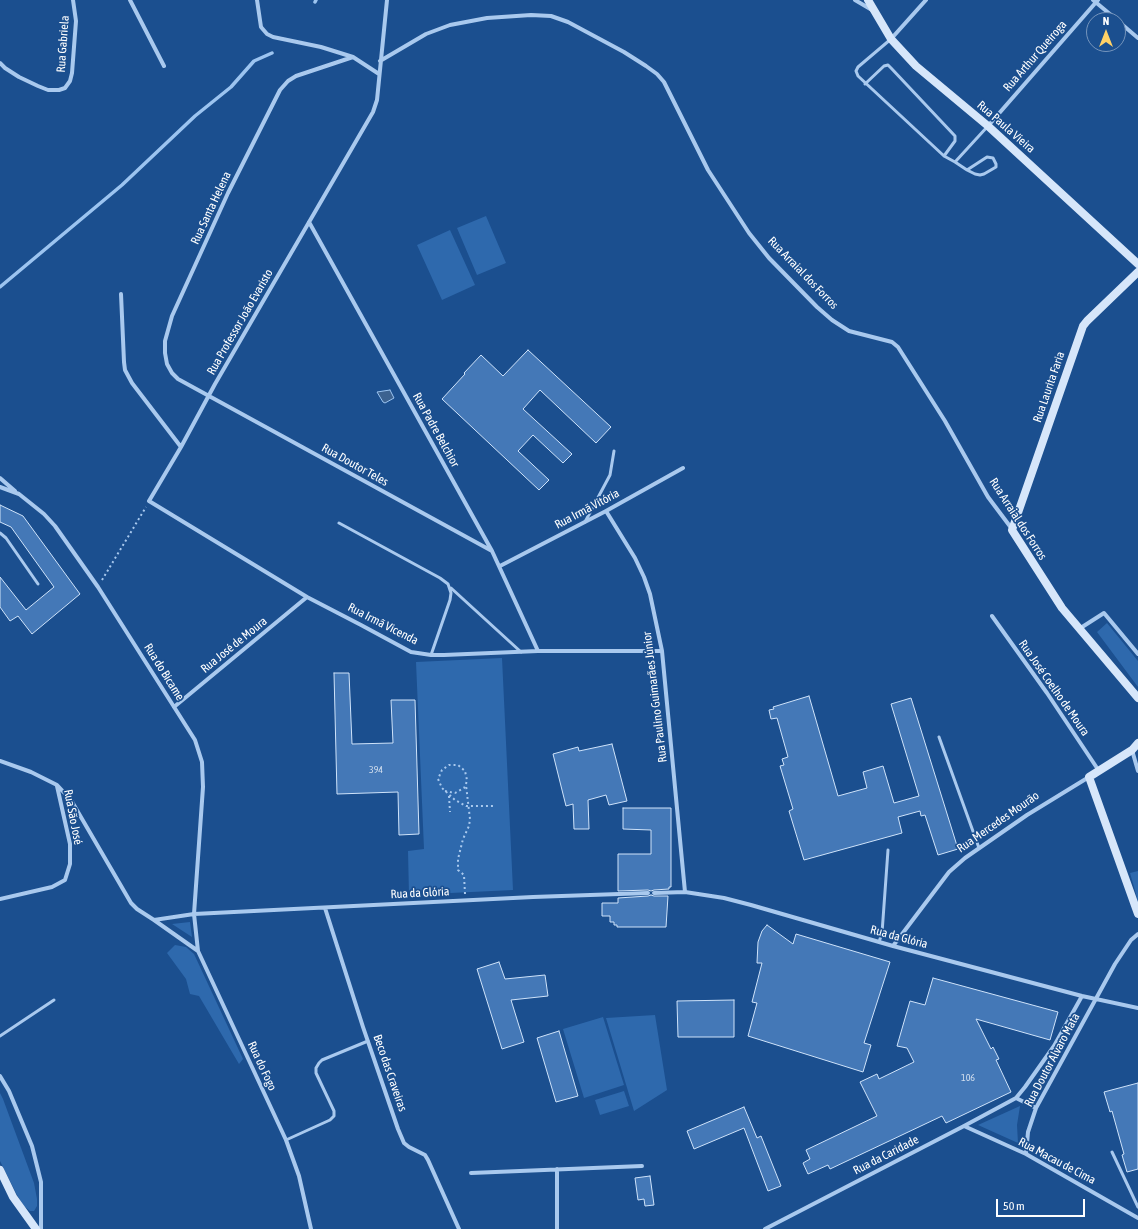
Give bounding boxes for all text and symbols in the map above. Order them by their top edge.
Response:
north arrow [1086,12,1126,52]
street label: Rua Gabriela [54,15,72,73]
text: N [1103,15,1109,27]
street label: Rua Arthur Queiroga [1000,18,1070,94]
street label: Rua Paula Vieira [974,98,1038,156]
street label: Rua Santa Helena [188,169,234,247]
street label: Rua Arraial dos Forros [765,234,841,312]
street label: Rua Professor João Evaristo [204,267,276,377]
street label: Rua Laurita Faria [1030,350,1068,424]
street label: Rua Padre Belchior [410,390,462,470]
street label: Rua Doutor Teles [319,441,391,489]
street label: Rua Arraial dos Forros [986,475,1050,563]
street label: Rua Irmã Vitória [552,486,622,532]
street label: Rua Irmã Vicenda [345,600,421,648]
street label: Rua José de Moura [198,614,270,676]
street label: Rua Paulino Guimarães Júnior [640,631,670,763]
street label: Rua José Coelho de Moura [1015,637,1093,739]
street label: Rua do Bicame [141,641,187,703]
house number: 394 [369,764,383,776]
street label: Rua São José [61,788,85,846]
street label: Rua Mercedes Mourão [954,788,1042,856]
street label: Rua da Glória [390,884,450,902]
street label: Rua da Glória [869,922,929,952]
street label: Rua Doutor Alvaro Mata [1021,1011,1083,1109]
street label: Beco das Craveiras [370,1033,410,1113]
street label: Rua do Fogo [244,1039,280,1093]
house number: 106 [961,1072,975,1084]
street label: Rua da Caridade [851,1132,921,1178]
street label: Rua Macau de Cima [1016,1135,1098,1187]
scale bar [998,1191,1087,1217]
text: 50 m [1003,1199,1025,1213]

